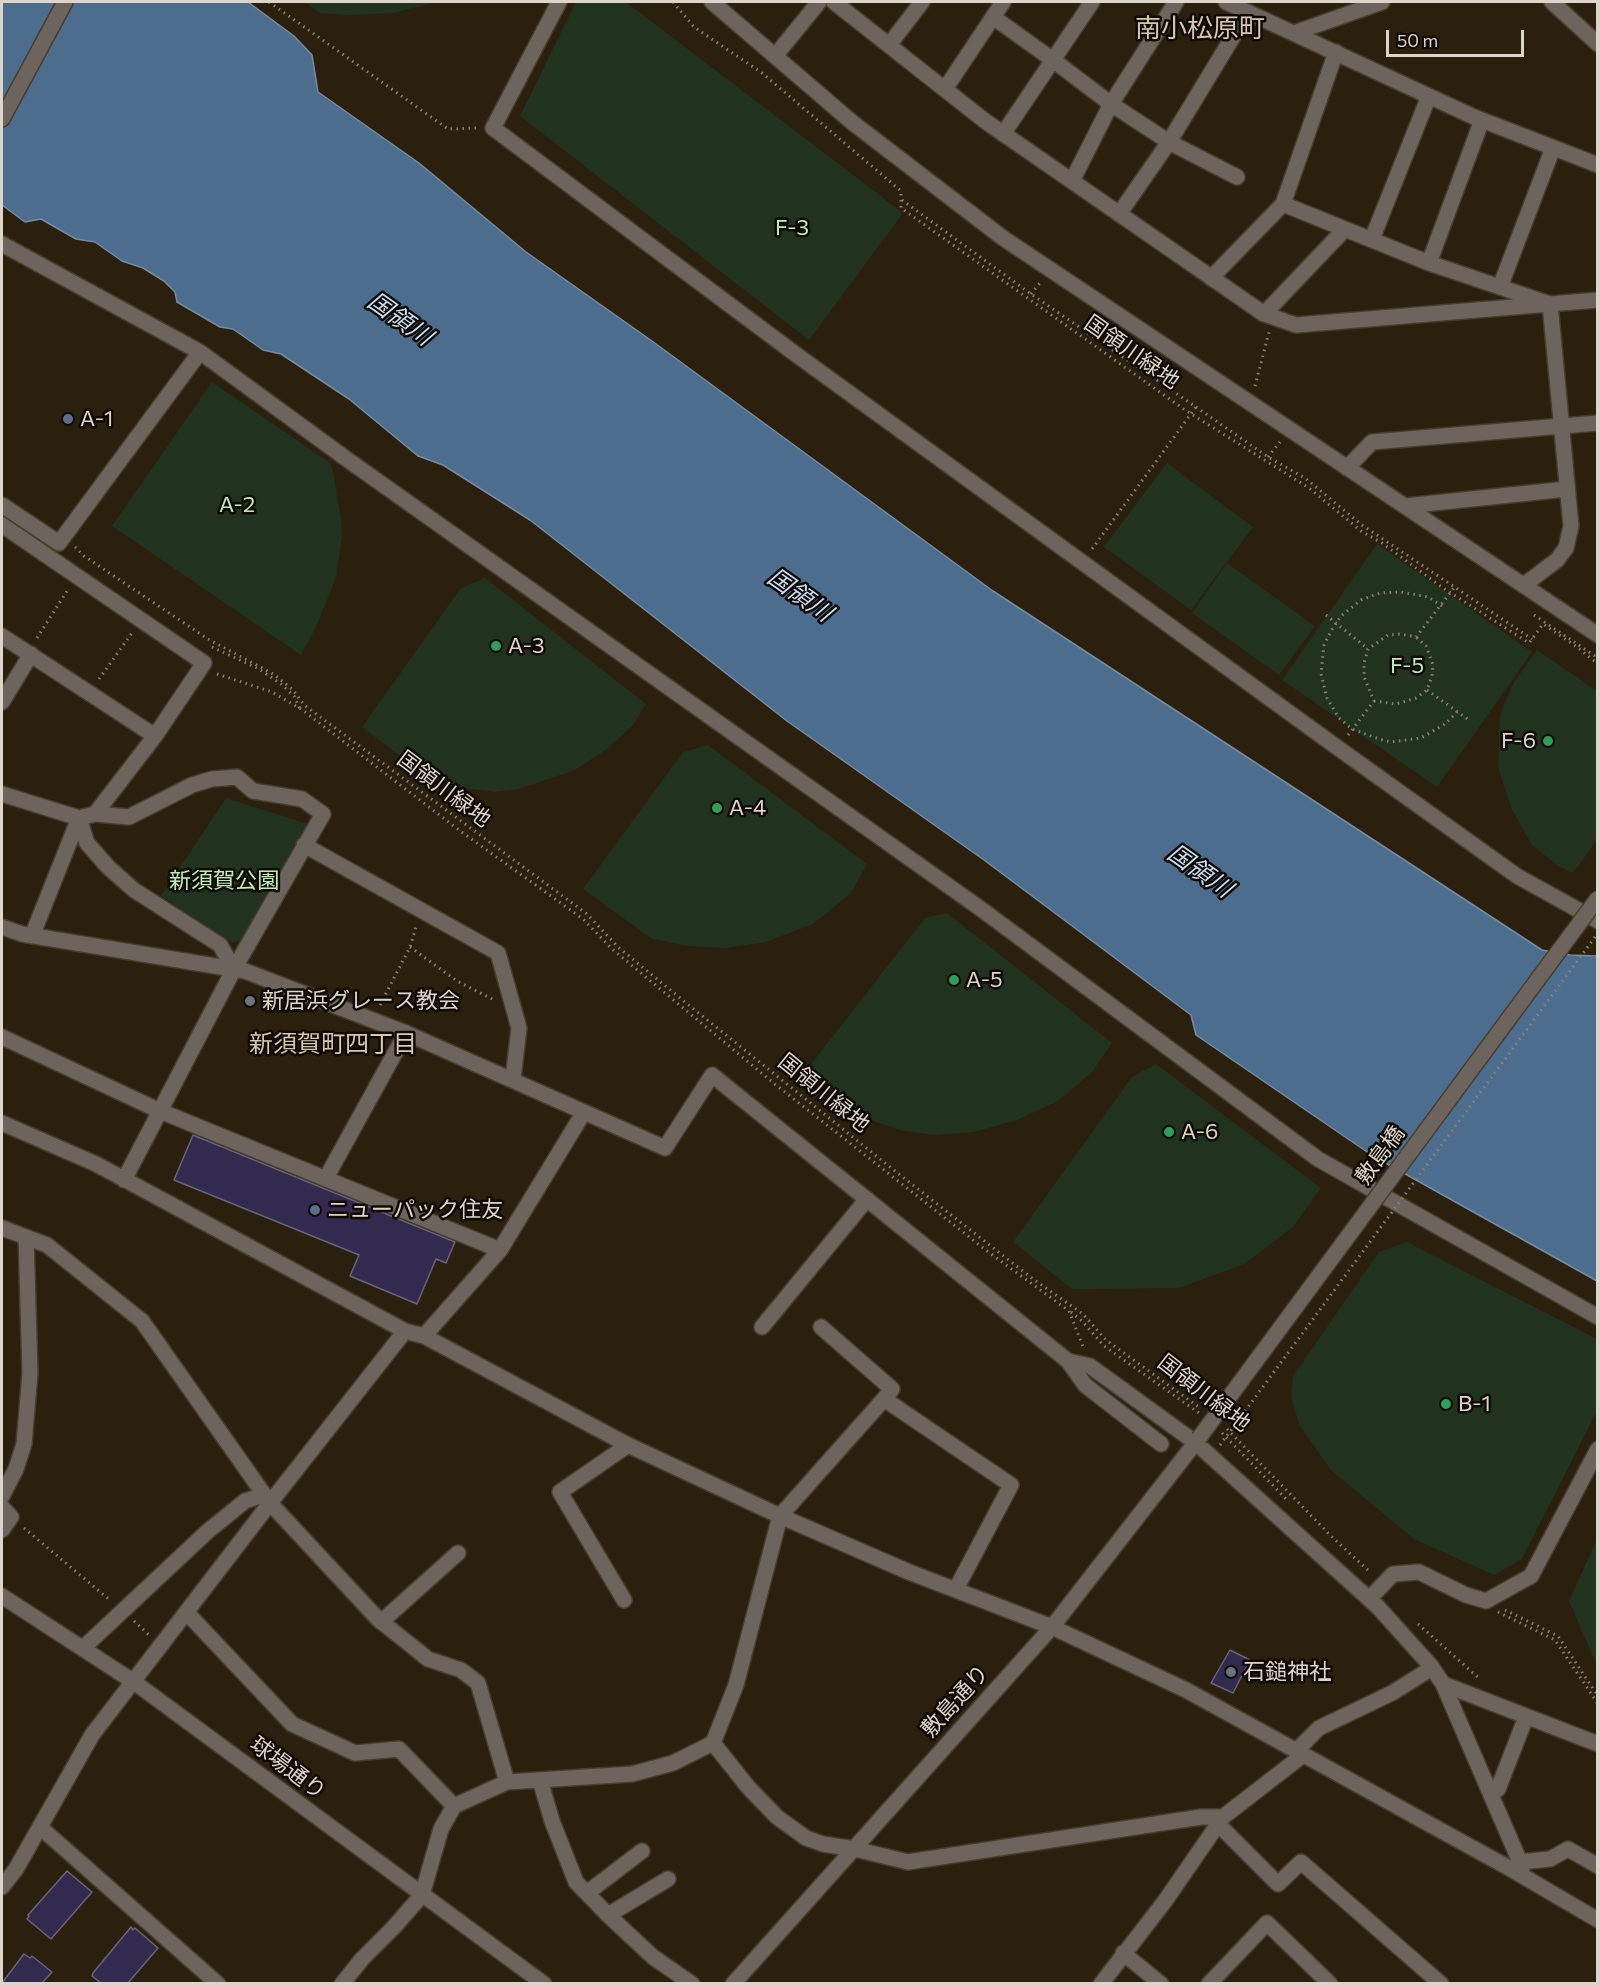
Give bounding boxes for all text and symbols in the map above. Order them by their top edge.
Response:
district label: 南小松原町 [1135,12,1265,44]
scale bar [1389,18,1527,56]
text: 50 m [1397,29,1438,51]
park label: F-3 [775,215,809,241]
water label: 国領川 [362,287,438,351]
street label: 国領川緑地 [1079,310,1185,394]
place label: A-1 [80,406,113,432]
marker: A-1 [61,412,75,426]
park label: A-2 [219,492,255,518]
water label: 国領川 [762,563,838,627]
place label: A-3 [508,633,545,659]
marker: A-3 [489,639,503,653]
park label: F-5 [1390,653,1424,679]
place label: F-6 [1501,728,1536,754]
marker: F-6 [1541,734,1555,748]
street label: 国領川緑地 [392,745,496,833]
place label: A-4 [729,795,766,821]
marker: A-4 [710,801,724,815]
water label: 国領川 [1162,839,1238,903]
park label: 新須賀公園 [169,868,279,894]
place label: A-5 [966,967,1003,993]
marker: A-5 [947,973,961,987]
place label: 新居浜グレース教会 [262,988,460,1014]
marker: 新居浜グレース教会 [243,994,257,1008]
district label: 新須賀町四丁目 [249,1030,417,1058]
street label: 国領川緑地 [773,1048,875,1138]
place label: A-6 [1181,1119,1218,1145]
street label: 敷島橋 [1350,1121,1410,1189]
marker: A-6 [1162,1125,1176,1139]
place label: ニューパック住友 [327,1197,503,1223]
marker: ニューパック住友 [308,1203,322,1217]
street label: 国領川緑地 [1153,1349,1255,1437]
place label: B-1 [1458,1391,1491,1417]
marker: B-1 [1439,1397,1453,1411]
street label: 敷島通り [916,1659,994,1743]
place label: 石鎚神社 [1243,1659,1331,1685]
marker: 石鎚神社 [1224,1665,1238,1679]
street label: 球場通り [245,1731,331,1805]

